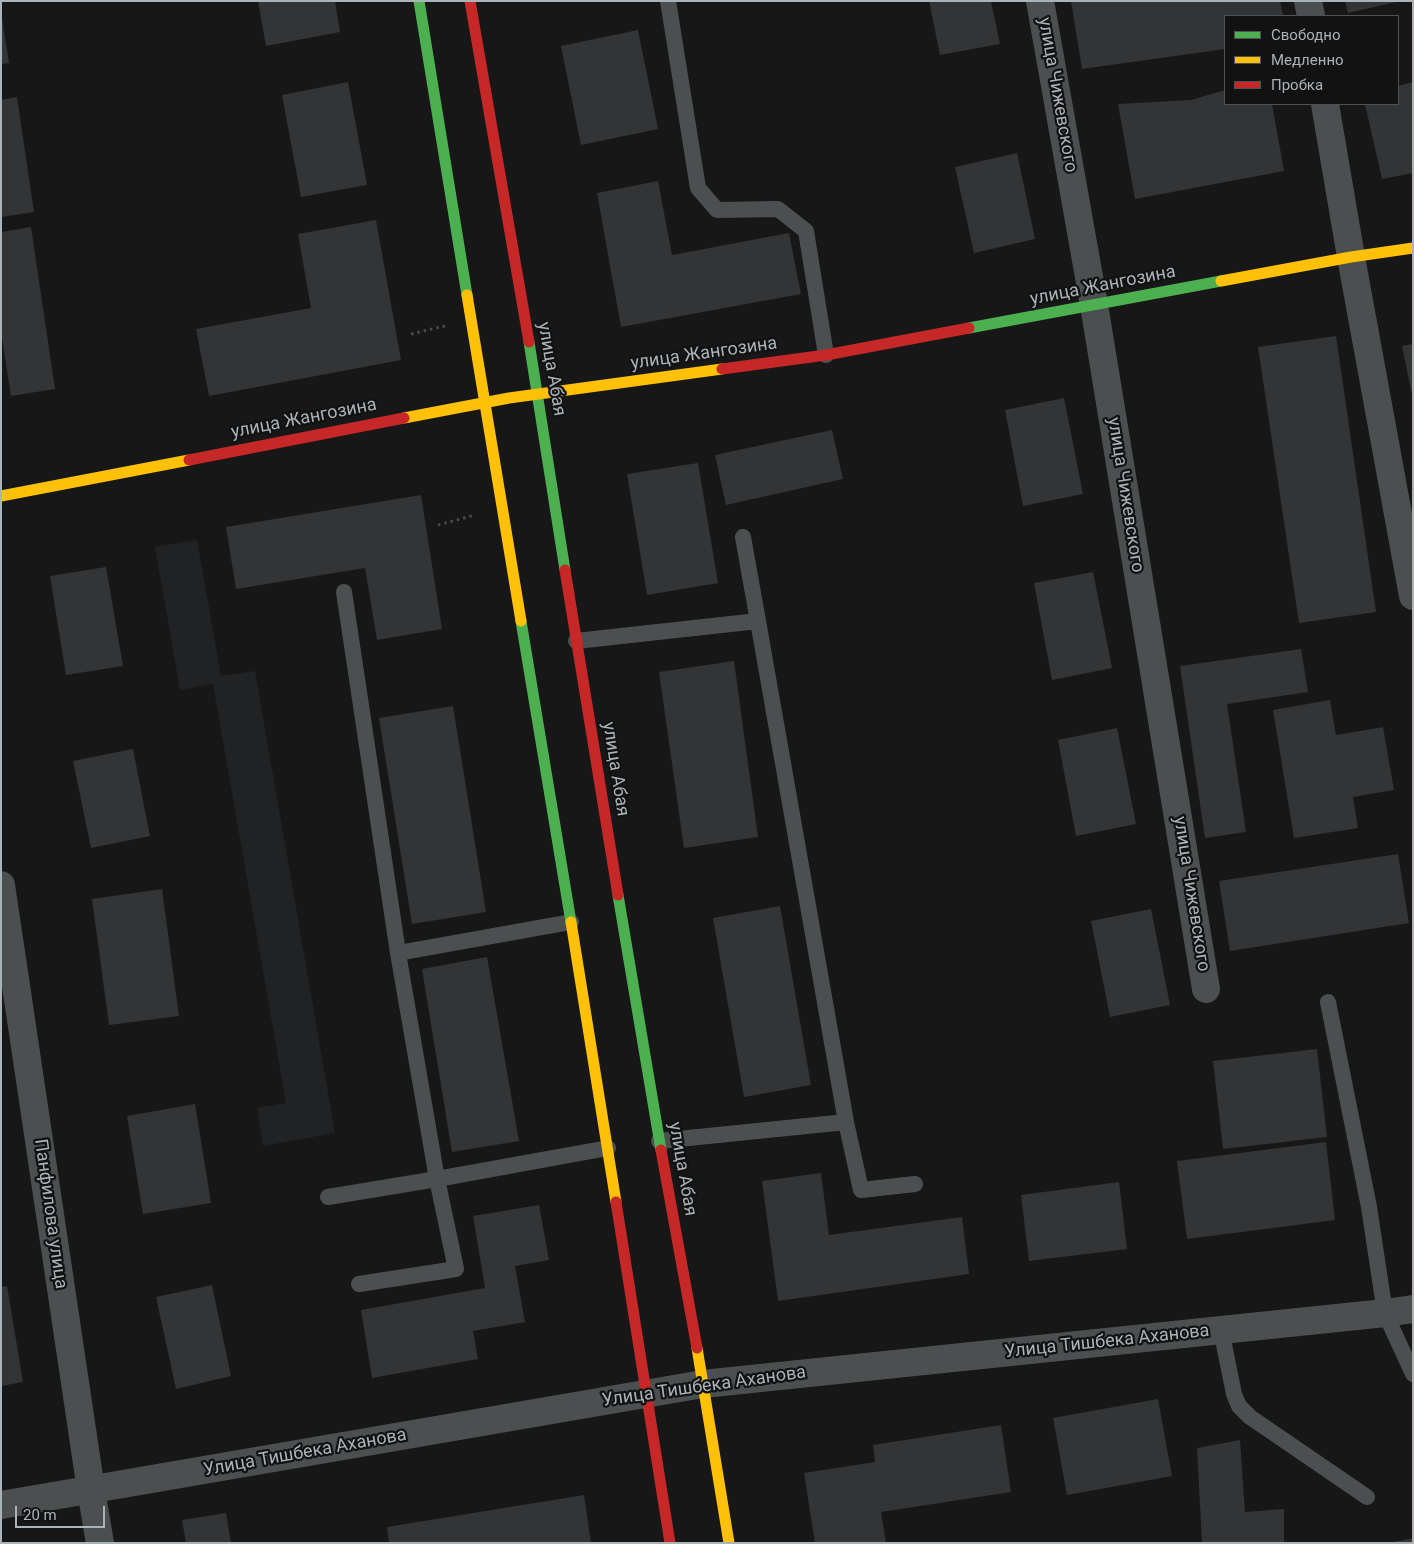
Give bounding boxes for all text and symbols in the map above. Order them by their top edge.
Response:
legend [1224,15,1399,105]
street label: улица Чижевского [1033,16,1081,174]
text: Свободно [1271,26,1340,44]
text: Медленно [1271,51,1344,69]
text: Пробка [1271,76,1323,94]
street label: улица Жангозина [1028,261,1178,311]
street label: улица Абая [532,320,570,418]
street label: улица Жангозина [629,333,779,375]
street label: улица Жангозина [229,394,379,444]
street label: улица Чижевского [1102,416,1148,574]
street label: улица Абая [597,720,633,818]
street label: улица Чижевского [1168,815,1214,973]
street label: улица Абая [663,1120,701,1218]
street label: Панфилова улица [29,1138,71,1290]
street label: Улица Тишбека Аханова [1004,1321,1210,1363]
street label: Улица Тишбека Аханова [601,1362,807,1412]
street label: Улица Тишбека Аханова [202,1424,408,1482]
scale bar [18,1496,108,1528]
text: 20 m [23,1506,57,1524]

